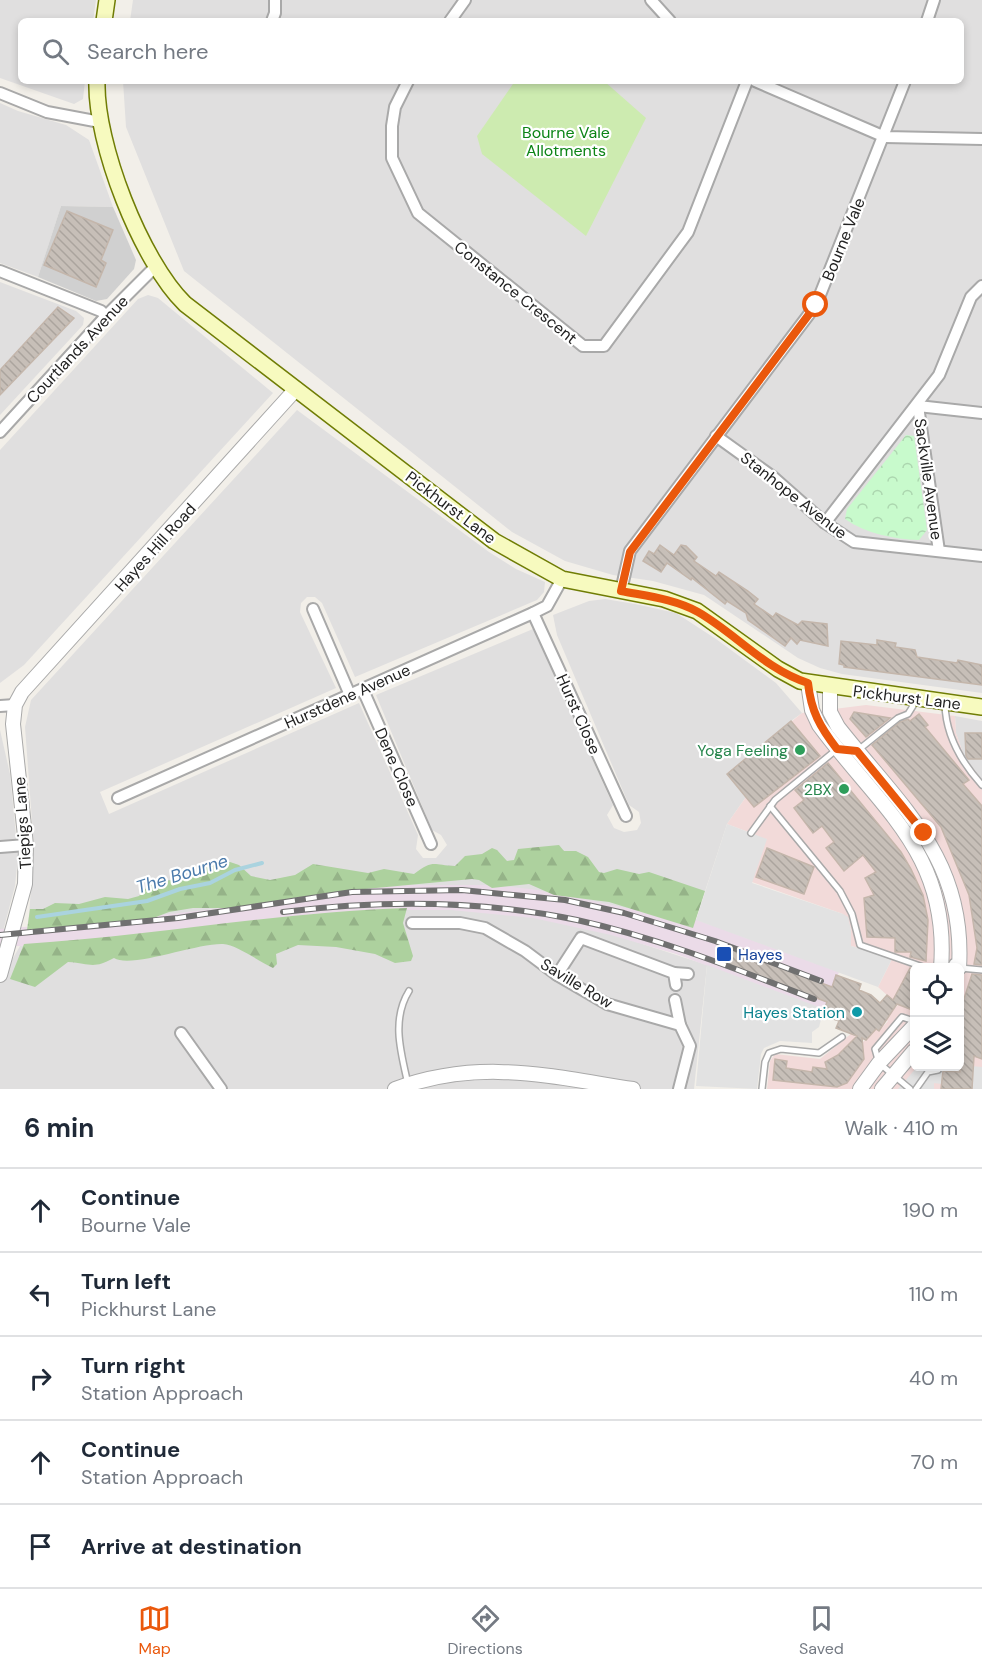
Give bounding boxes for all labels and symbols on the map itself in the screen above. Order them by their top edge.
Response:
park label: Bourne Vale Allotments [522,122,610,161]
street label: Bourne Vale [817,194,870,284]
street label: Constance Crescent [450,236,582,348]
street label: Courtlands Avenue [22,291,133,408]
route start [802,291,828,317]
street label: Sackville Avenue [910,417,947,541]
street label: Stanhope Avenue [736,447,851,544]
street label: Pickhurst Lane [401,466,500,548]
street label: Hayes Hill Road [110,499,201,596]
street label: Hurstdene Avenue [281,659,413,734]
street label: Hurst Close [551,671,606,758]
street label: Pickhurst Lane [852,680,962,715]
street label: Dene Close [370,724,423,810]
place label: Yoga Feeling [697,740,788,761]
marker: Yoga Feeling [793,743,807,757]
street label: Tiepigs Lane [9,776,36,870]
place label: 2BX [804,779,832,800]
marker: 2BX [837,782,851,796]
route end [910,819,936,845]
water label: The Bourne [133,849,231,899]
place label: Hayes [738,944,783,965]
marker: Hayes [715,945,733,963]
street label: Saville Row [537,954,617,1013]
place label: Hayes Station [743,1002,845,1023]
marker: Hayes Station [850,1005,864,1019]

